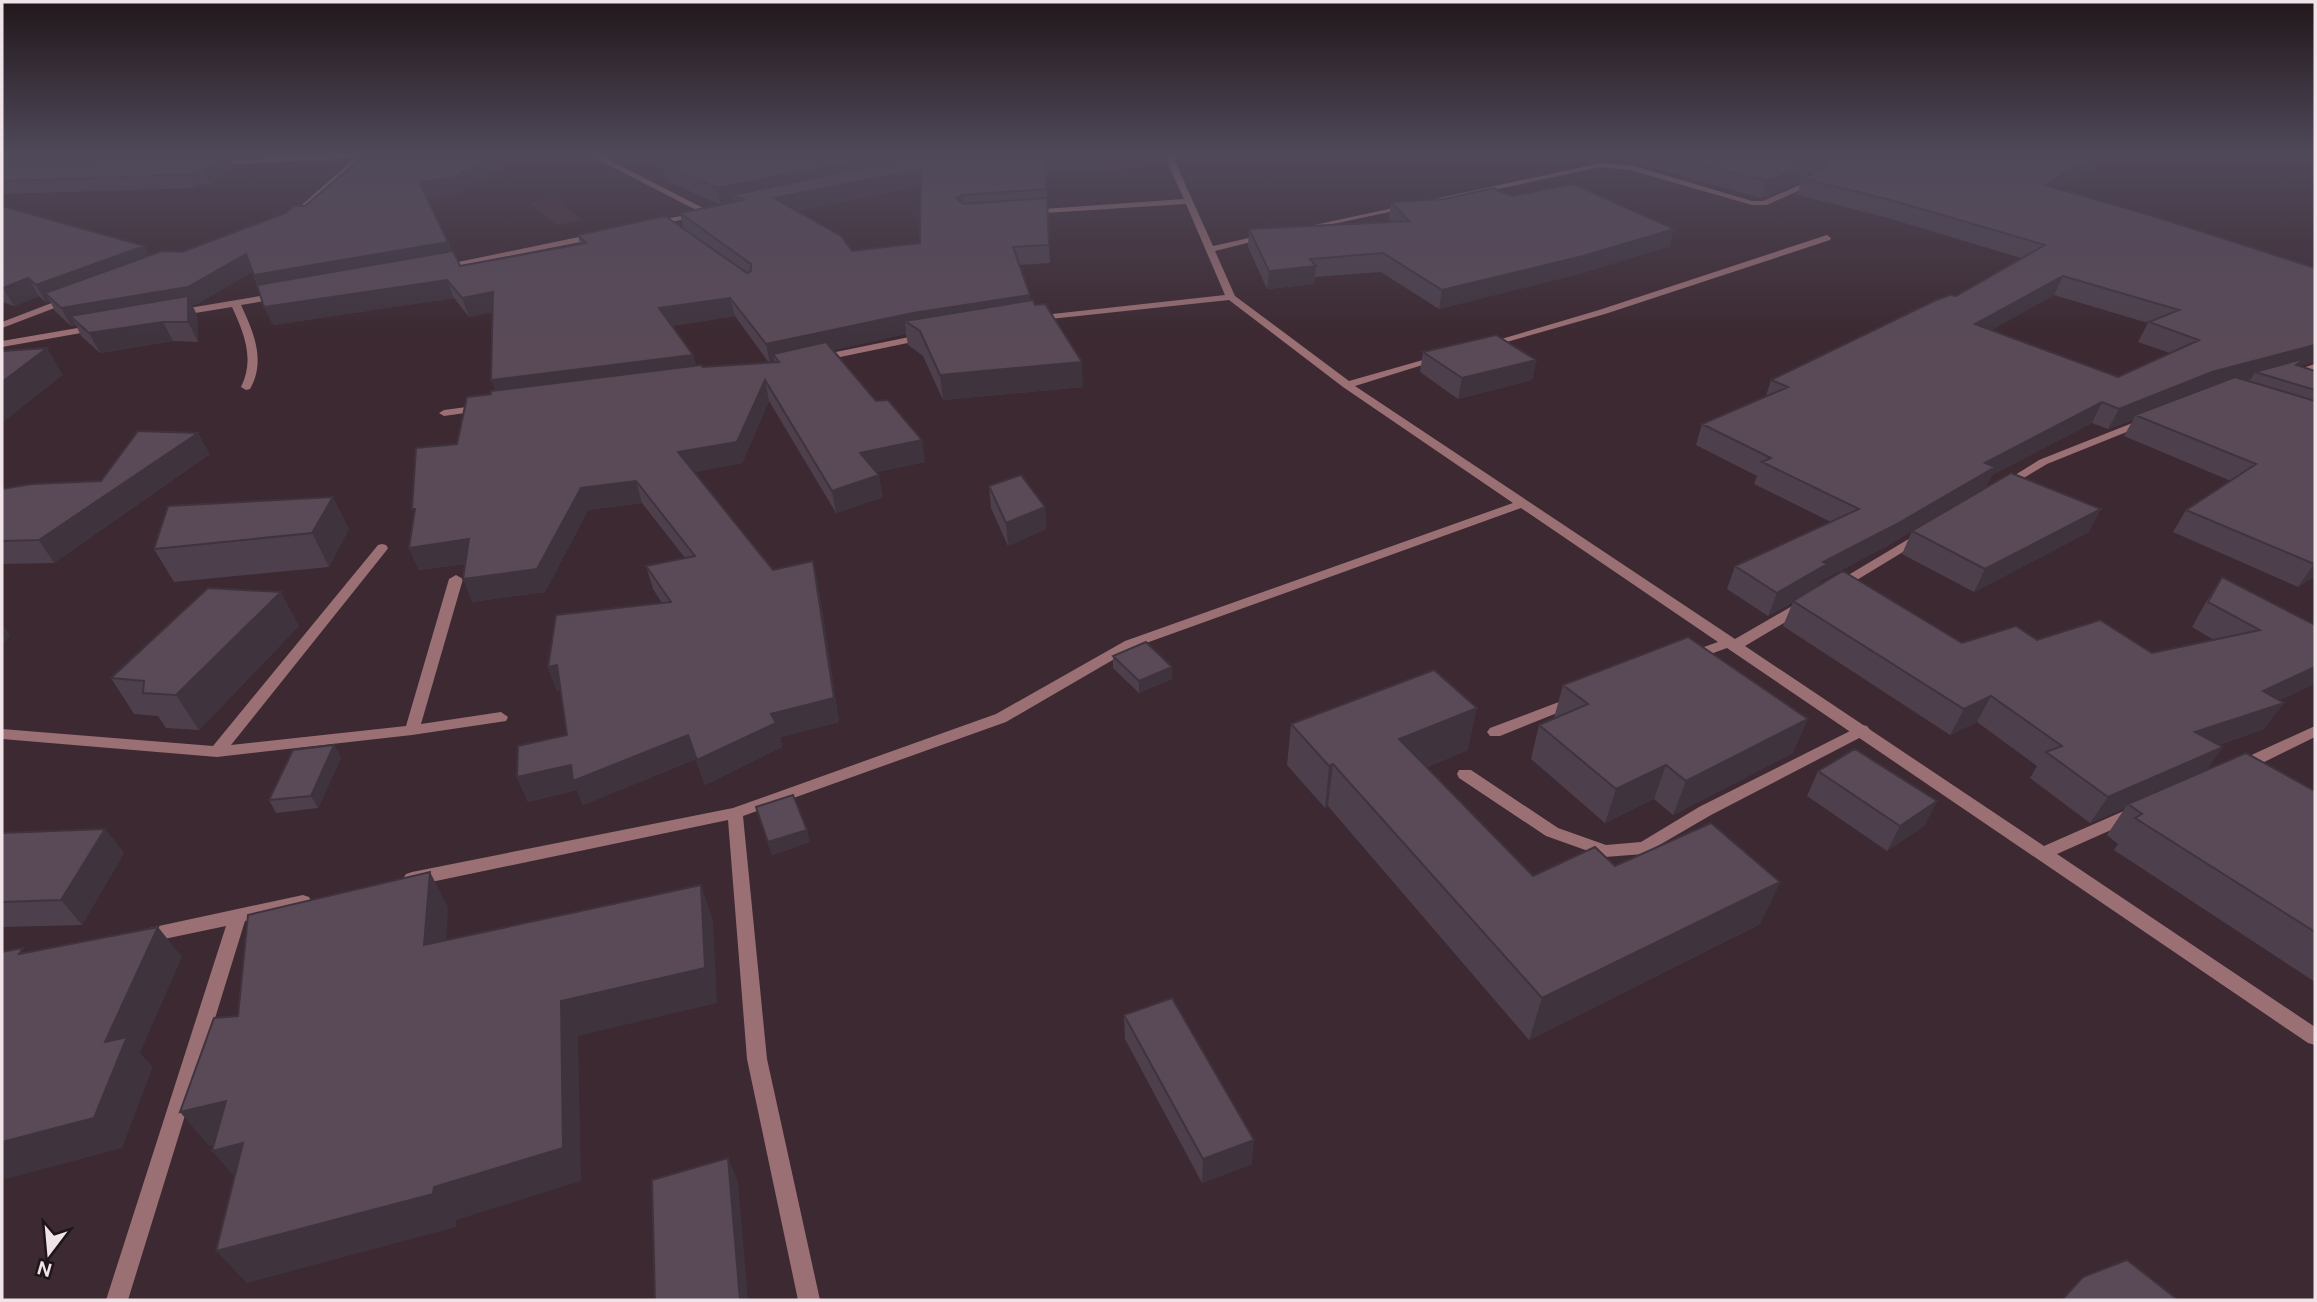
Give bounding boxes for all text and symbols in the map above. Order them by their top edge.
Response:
north arrow [14,1218,84,1288]
text: N [34,1255,55,1283]

